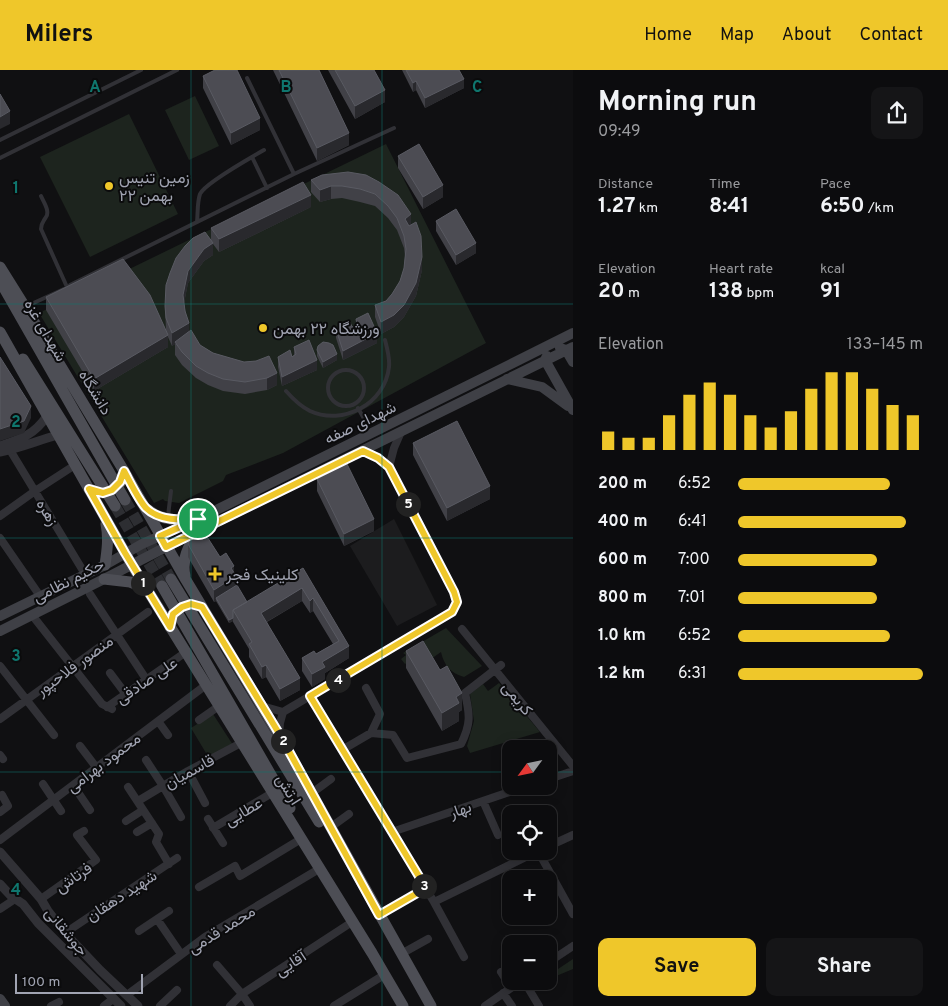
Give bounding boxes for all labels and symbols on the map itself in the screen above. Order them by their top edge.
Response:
text: A [89,78,101,98]
text: B [280,78,292,98]
text: C [472,78,482,98]
place label: زمین تنیس ۲۲ بهمن [119,169,190,207]
text: 1 [13,179,19,199]
marker: زمین تنیس ۲۲ بهمن [103,180,115,192]
street label: شهدای غزه [18,296,70,366]
place label: ورزشگاه ۲۲ بهمن [273,320,380,340]
marker: ورزشگاه ۲۲ بهمن [257,322,269,334]
street label: دانشگاه [73,367,116,419]
street label: شهدای صفه [322,398,400,450]
text: 2 [11,413,21,433]
pin: 5 [396,492,420,516]
street label: زهره [31,496,62,530]
pin [177,498,219,540]
street label: حکیم نظامی [30,555,108,608]
place label: کلینیک فجر [225,566,298,586]
marker: کلینیک فجر [208,567,222,581]
pin: 1 [130,570,156,596]
street label: منصور فلاحپور [32,632,118,702]
text: 3 [11,647,21,667]
street label: علی صادقی [112,654,182,710]
pin: 4 [326,668,350,692]
street label: کریمی [497,678,536,720]
pin: 2 [270,728,296,754]
street label: محمود بهرامی [63,729,145,798]
north arrow [502,740,558,795]
street label: قاسمیان [161,751,218,795]
street label: ارتش [270,771,304,809]
street label: عطایی [221,794,267,832]
street label: بهار [446,798,474,824]
street label: فرتاش [52,859,97,899]
street label: شهید دهقان [83,866,161,927]
pin: 3 [412,874,436,898]
text: 4 [11,881,21,901]
street label: محمد قدمی [185,902,260,959]
street label: جوشقانی [39,904,92,961]
street label: آقایی [272,947,312,982]
scale bar [15,971,142,994]

